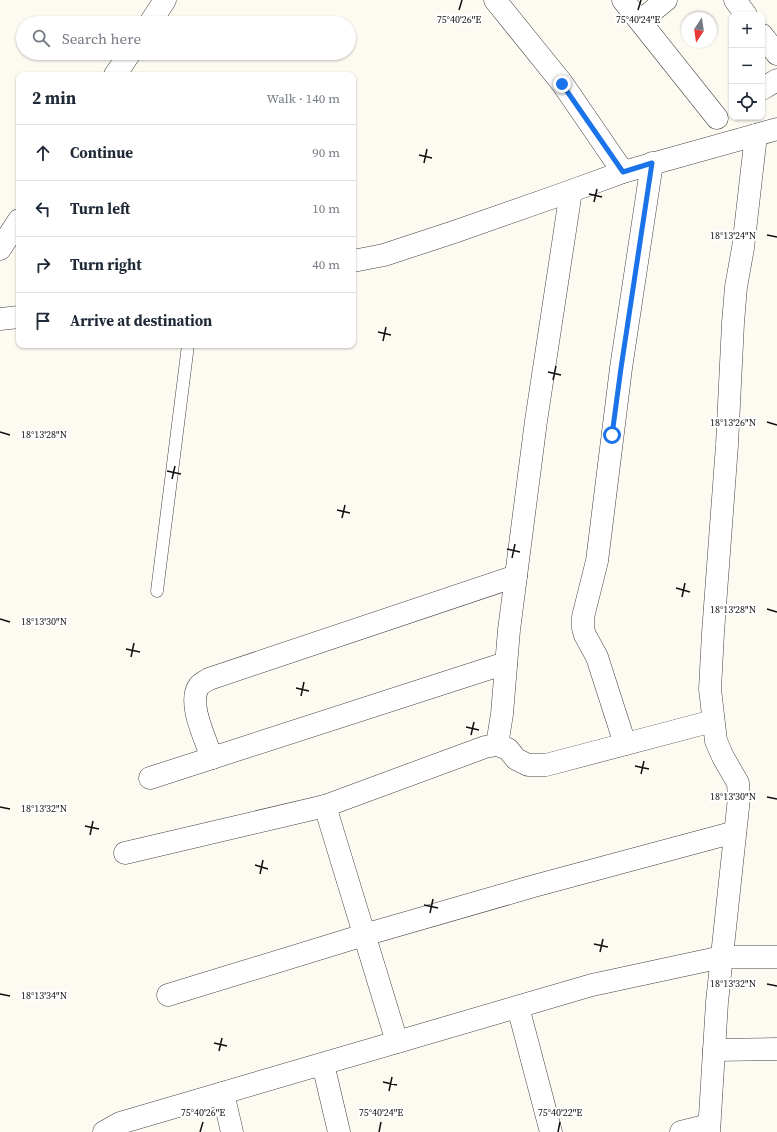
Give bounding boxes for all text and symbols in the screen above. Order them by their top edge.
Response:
north arrow [681,12,717,48]
map controls [729,12,765,120]
button: + [729,12,765,48]
text: 75°40'26"E [437,13,481,26]
text: 75°40'24"E [616,13,660,26]
search box [16,16,356,60]
icon: search [30,27,52,49]
text: Search here [62,28,141,49]
button: − [729,48,765,84]
route end [553,75,571,93]
button: locate [729,84,765,120]
text: 2 min [32,86,76,110]
text: Walk · 140 m [267,90,340,107]
icon: ahead [32,142,54,164]
text: Continue [70,142,133,163]
text: 90 m [312,144,340,161]
icon: left [32,198,54,220]
text: Turn left [70,198,130,219]
text: 10 m [312,200,340,217]
text: 18°13'24"N [710,229,756,242]
icon: right [32,254,54,276]
text: Turn right [70,254,142,275]
text: 40 m [312,256,340,273]
icon: arrive [32,310,54,332]
text: Arrive at destination [70,310,212,331]
text: 18°13'26"N [710,416,756,429]
route start [603,426,621,444]
text: 18°13'28"N [21,428,67,441]
text: 18°13'28"N [710,603,756,616]
text: 18°13'30"N [21,615,67,628]
text: 18°13'30"N [710,790,756,803]
text: 18°13'32"N [21,802,67,815]
text: 18°13'32"N [710,977,756,990]
text: 18°13'34"N [21,989,67,1002]
text: 75°40'26"E [181,1106,225,1119]
text: 75°40'24"E [359,1106,403,1119]
text: 75°40'22"E [538,1106,582,1119]

